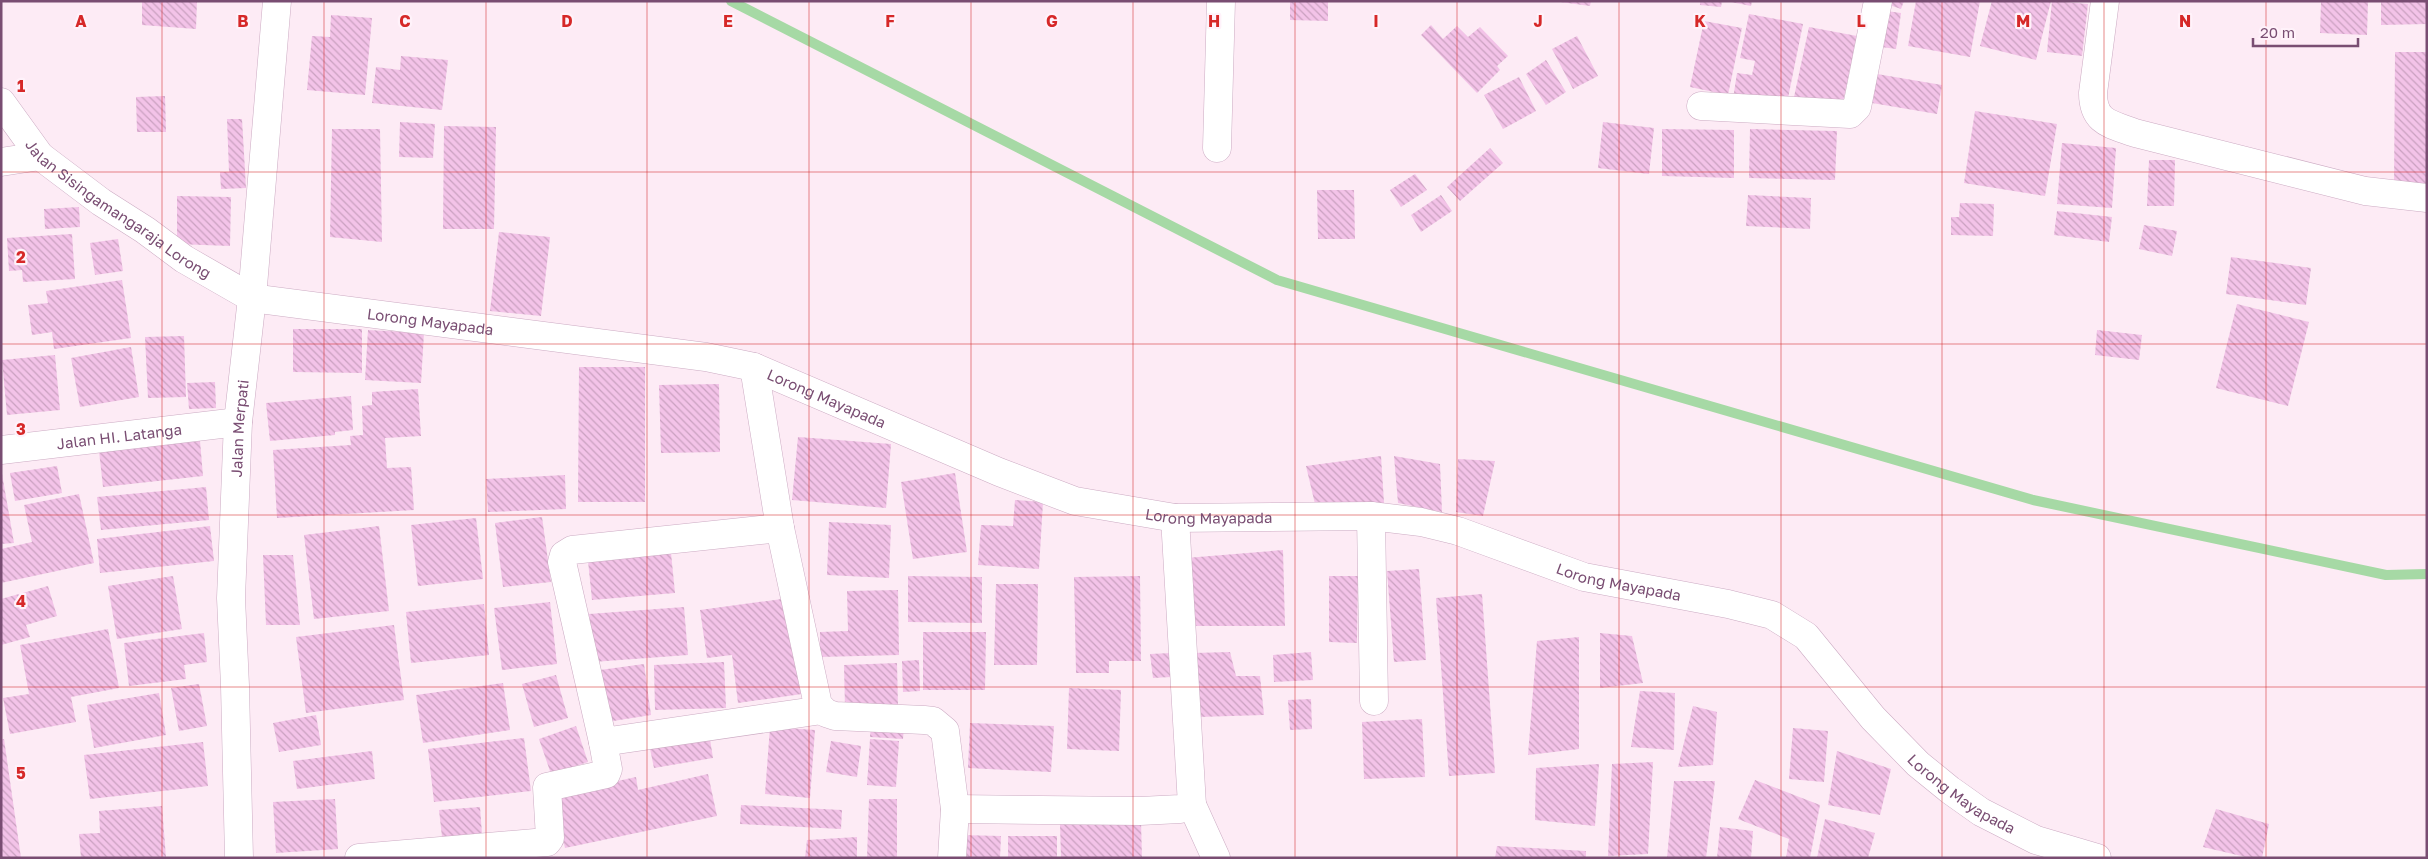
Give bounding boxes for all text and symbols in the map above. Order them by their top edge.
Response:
text: A [75,11,87,31]
text: B [237,11,249,31]
text: C [399,11,411,31]
text: D [561,11,573,31]
text: E [723,11,733,31]
text: F [885,11,895,31]
text: G [1046,11,1058,31]
text: H [1208,11,1220,31]
text: I [1373,11,1379,31]
text: J [1533,11,1543,31]
text: K [1694,11,1706,31]
text: L [1856,11,1866,31]
text: M [2016,11,2030,31]
text: N [2179,11,2191,31]
scale bar [2253,15,2358,47]
text: 20 m [2260,23,2295,41]
text: 1 [17,76,25,96]
street label: Jalan Sisingamangaraja Lorong [22,136,214,282]
text: 2 [16,247,26,267]
street label: Lorong Mayapada [366,304,495,338]
street label: Lorong Mayapada [765,365,889,431]
street label: Jalan Merpati [227,378,252,478]
text: 3 [16,419,26,439]
street label: Jalan HI. Latanga [56,420,183,452]
street label: Lorong Mayapada [1144,504,1272,527]
street label: Lorong Mayapada [1554,559,1683,604]
text: 4 [16,591,26,611]
street label: Lorong Mayapada [1904,750,2018,837]
text: 5 [16,763,26,783]

